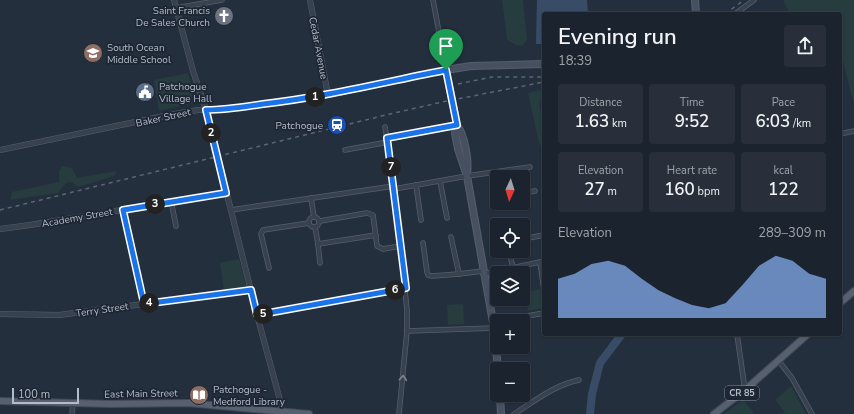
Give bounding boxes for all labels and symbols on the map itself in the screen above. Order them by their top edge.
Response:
place label: Saint Francis De Sales Church [136,4,210,30]
church icon: Saint Francis De Sales Church [213,5,235,27]
street label: Cedar Avenue [305,16,331,80]
pin [429,29,463,70]
place label: South Ocean Middle School [107,41,171,67]
school or university icon: South Ocean Middle School [82,42,104,64]
place label: Patchogue Village Hall [158,80,212,106]
public building icon: Patchogue Village Hall [134,81,156,103]
pin: 1 [305,87,325,107]
street label: Baker Street [135,105,192,131]
station icon: Patchogue [326,114,348,136]
place label: Patchogue [276,119,323,133]
pin: 2 [201,123,221,143]
pin: 7 [381,157,401,177]
north arrow [490,170,530,210]
pin: 3 [145,194,165,214]
street label: Academy Street [41,205,114,231]
pin: 6 [385,280,405,300]
pin: 4 [139,293,159,313]
street label: Terry Street [75,299,130,321]
pin: 5 [253,304,273,324]
one-way arrow [398,375,407,381]
place label: Patchogue - Medford Library [213,383,286,409]
library icon: Patchogue - Medford Library [188,384,210,406]
scale bar [12,386,79,405]
street label: East Main Street [104,386,178,402]
road number: CR 85 [725,386,759,400]

